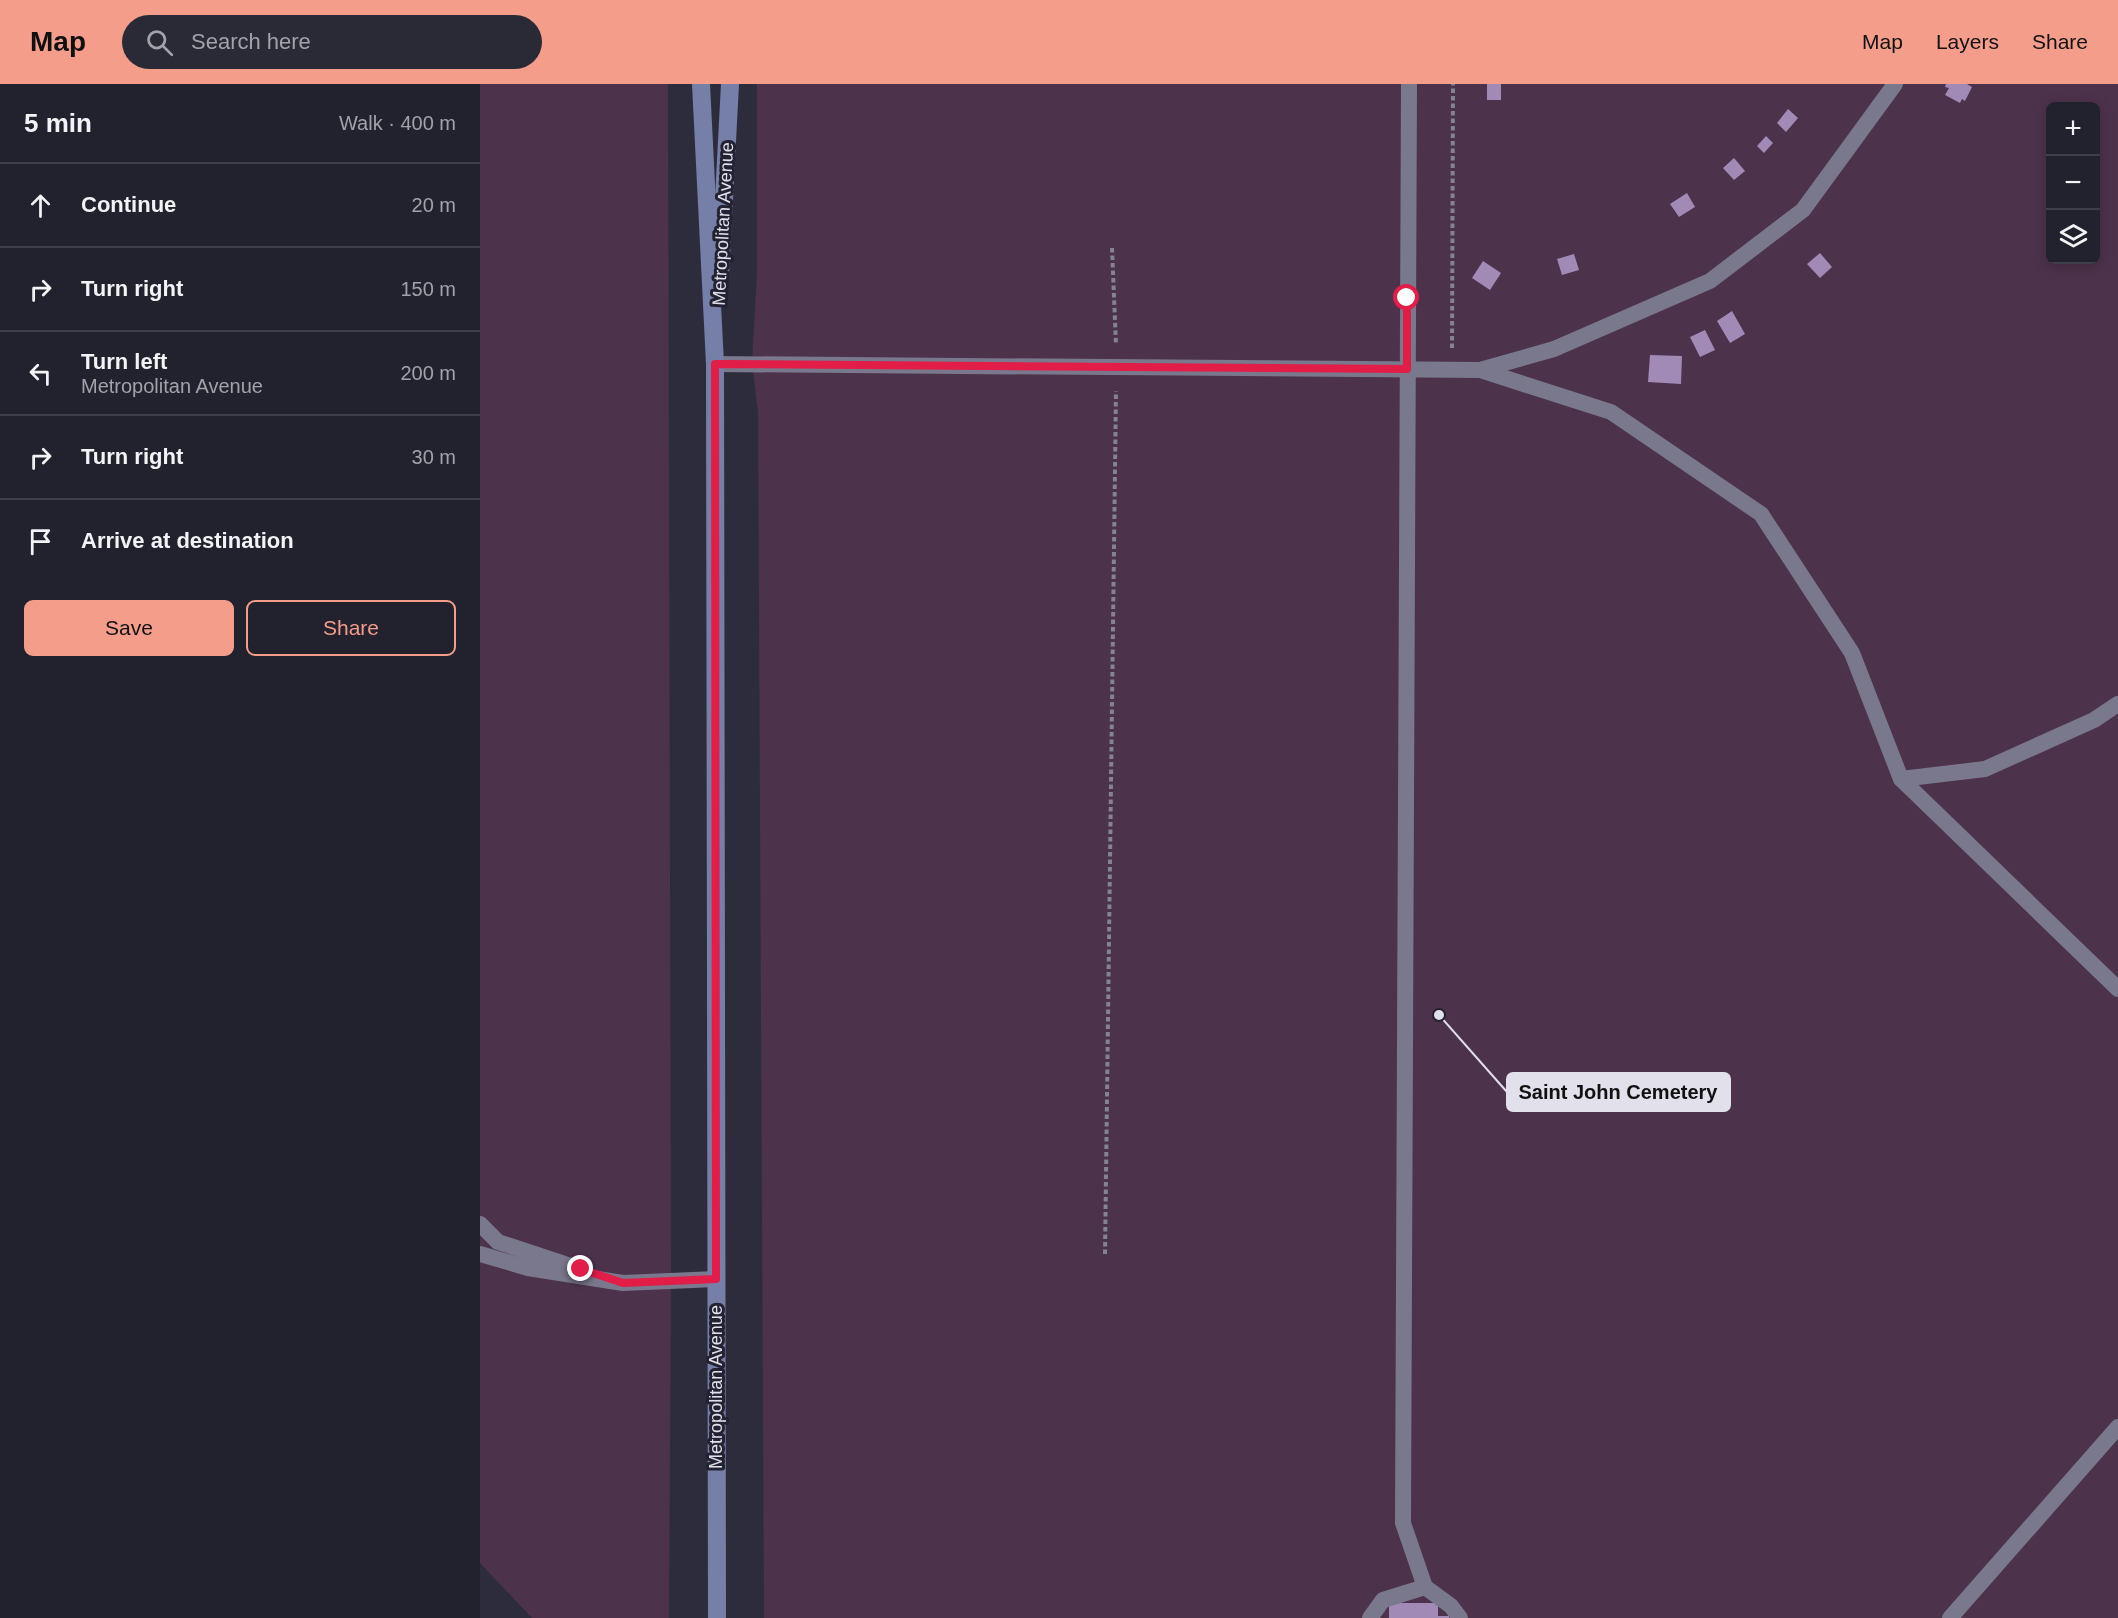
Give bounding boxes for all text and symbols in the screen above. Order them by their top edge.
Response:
search box [122,15,542,69]
text: Map [30,26,86,57]
icon: search [143,26,176,59]
text: Search here [191,29,311,54]
text: Map [1862,30,1903,53]
text: Layers [1936,30,1999,53]
text: Share [2032,30,2088,53]
map controls [2046,102,2100,264]
button: + [2046,102,2100,156]
text: 5 min [24,108,92,138]
text: Walk · 400 m [339,112,456,134]
street label: Metropolitan Avenue [709,142,737,306]
button: − [2046,156,2100,210]
icon: ahead [24,189,57,222]
text: Continue [81,192,176,217]
text: 20 m [412,194,456,216]
button: layers [2046,210,2100,264]
icon: right [24,273,57,306]
text: Turn right [81,276,183,301]
text: 150 m [400,278,456,300]
route start [1393,284,1419,310]
text: Turn left [81,349,167,374]
icon: left [24,357,57,390]
text: 200 m [400,362,456,384]
text: Metropolitan Avenue [81,375,263,397]
icon: right [24,441,57,474]
text: Turn right [81,444,183,469]
text: 30 m [412,446,456,468]
icon: arrive [24,525,57,558]
text: Arrive at destination [81,528,294,553]
button: Save [24,600,234,656]
button: Share [246,600,456,656]
callout: Saint John Cemetery [1507,1073,1730,1111]
text: Saint John Cemetery [1519,1081,1718,1103]
route end [567,1255,593,1281]
street label: Metropolitan Avenue [706,1305,726,1469]

